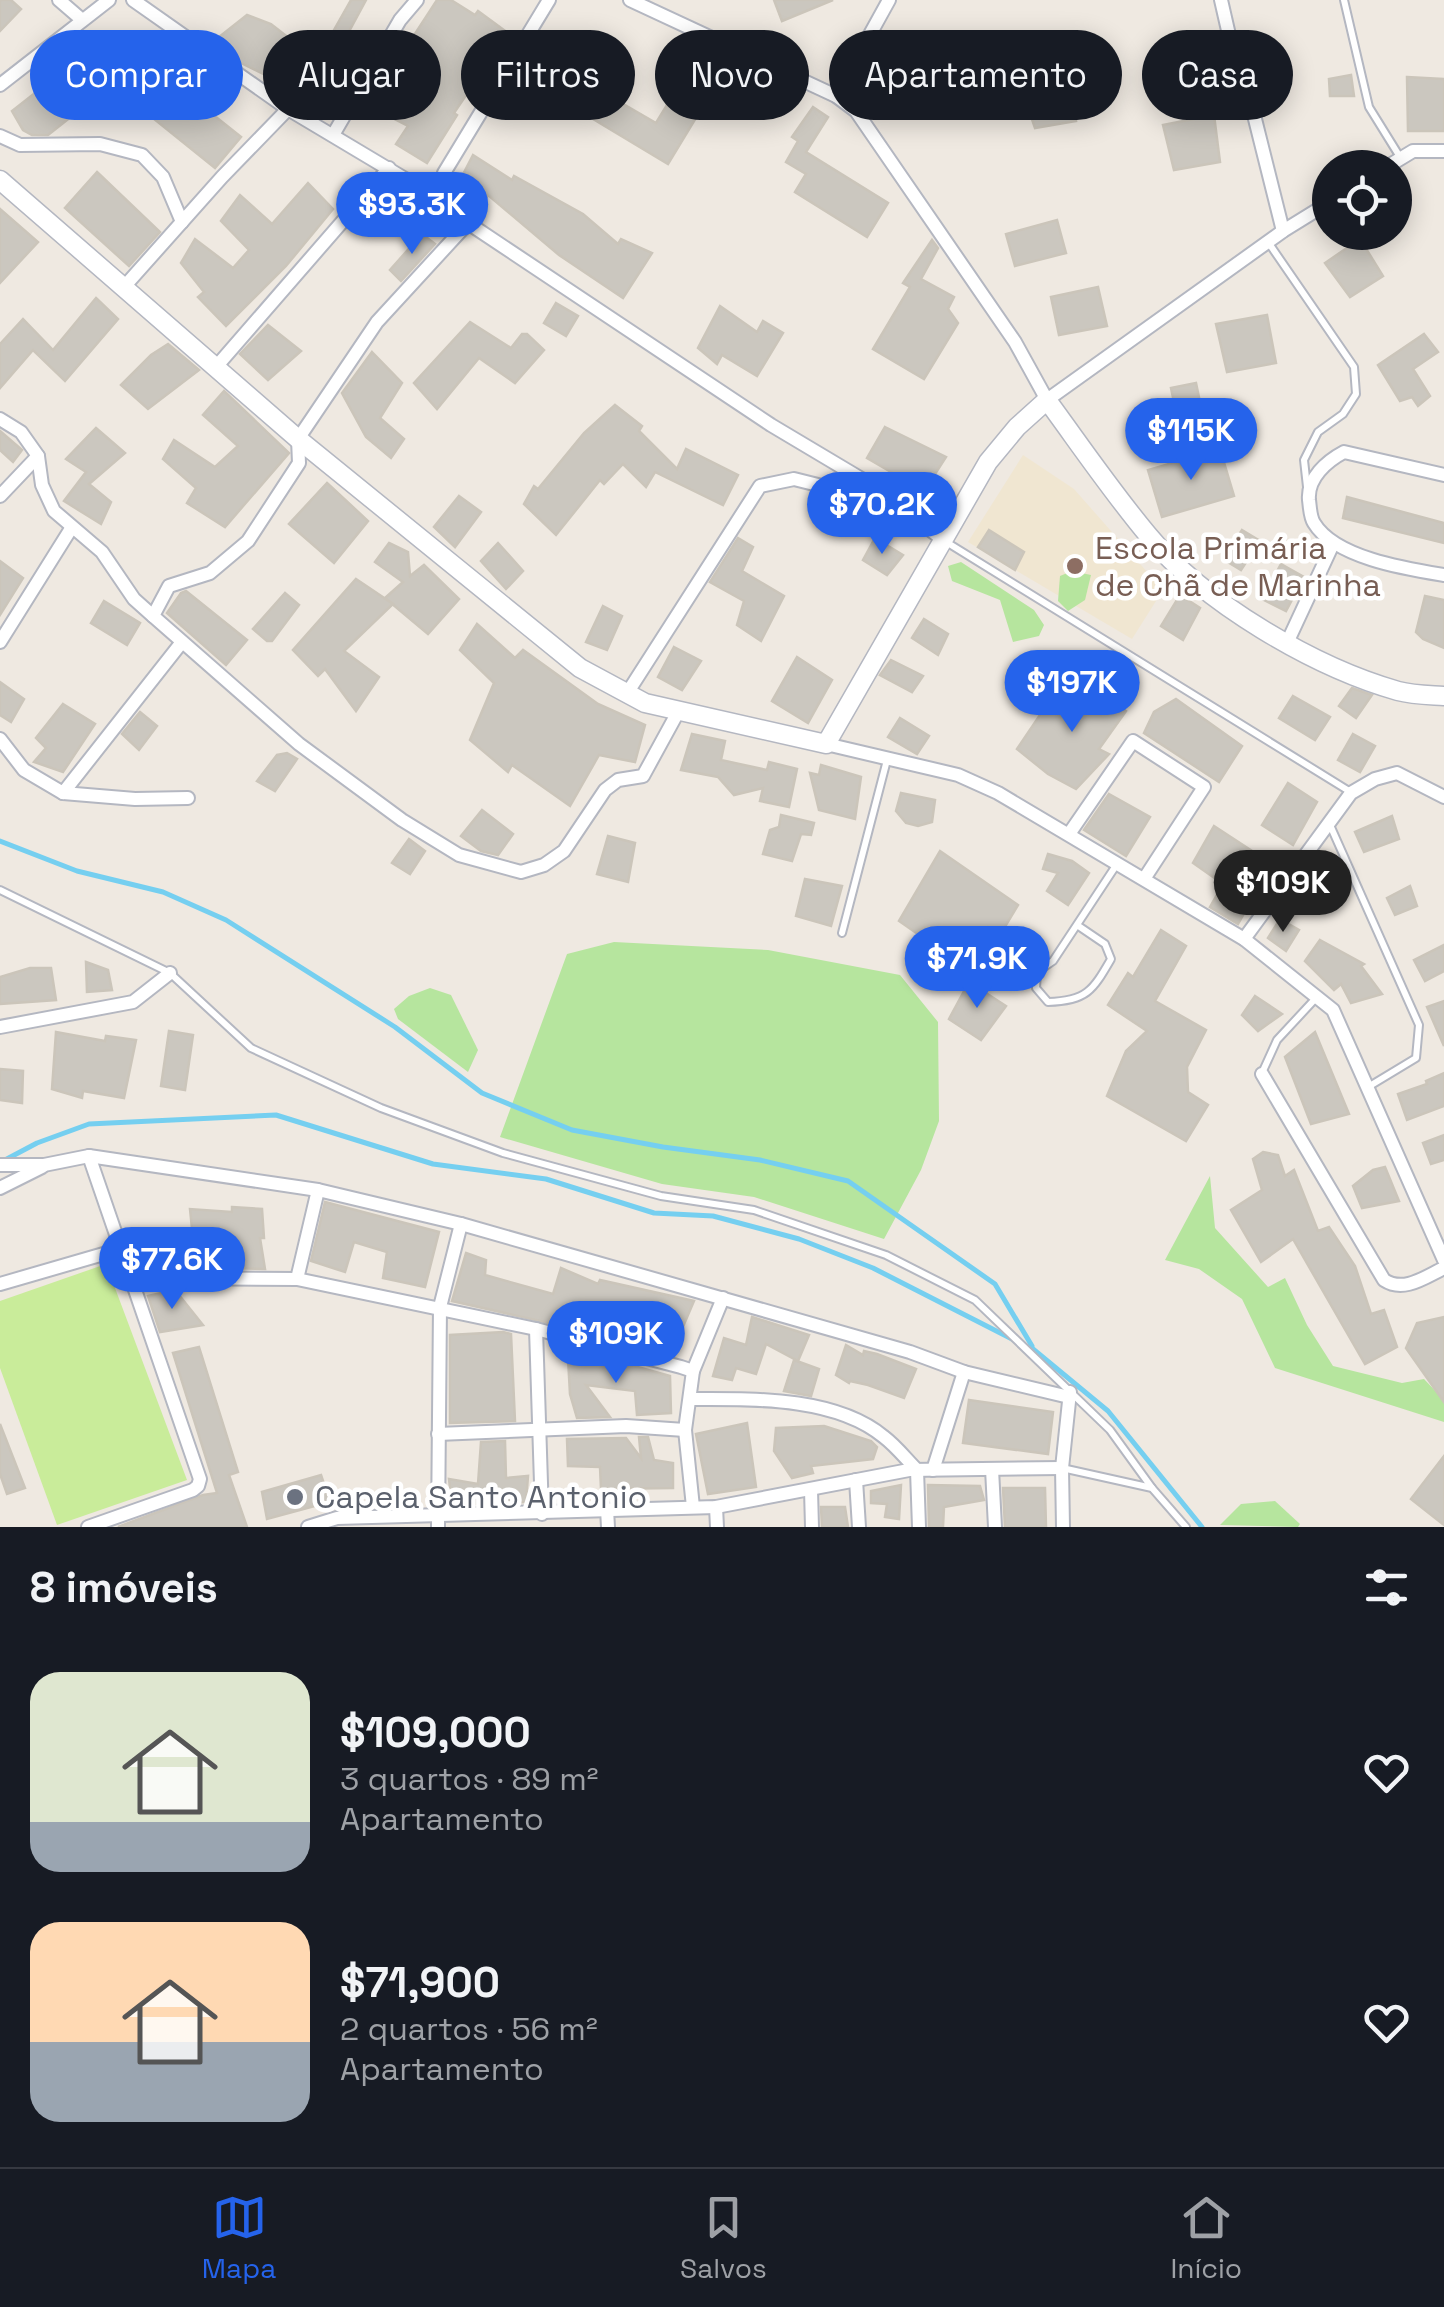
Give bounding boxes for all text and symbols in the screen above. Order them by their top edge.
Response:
chip: Comprar [30,30,243,120]
chip: Alugar [263,30,441,120]
chip: Filtros [461,30,635,120]
chip: Novo [655,30,809,120]
chip: Apartamento [829,30,1122,120]
chip: Casa [1142,30,1293,120]
map controls [1312,150,1412,250]
button: locate [1312,150,1412,250]
pin: $93.3K [331,172,493,257]
text: $93.3K [358,184,466,224]
pin: $115K [1121,398,1261,483]
text: $115K [1147,410,1235,450]
pin: $70.2K [801,472,963,557]
text: $70.2K [829,484,935,524]
place label: Escola Primária de Chã de Marinha [1095,528,1381,605]
marker: Escola Primária de Chã de Marinha [1064,555,1086,577]
pin: $197K [1002,650,1142,735]
text: $197K [1027,662,1117,702]
pin: $109K [1213,850,1353,935]
text: $109K [1236,862,1330,902]
pin: $71.9K [896,926,1058,1011]
text: $71.9K [927,938,1027,978]
pin: $77.6K [91,1227,253,1312]
text: $77.6K [121,1239,223,1279]
pin: $109K [546,1301,686,1386]
text: $109K [569,1313,663,1353]
place label: Capela Santo Antonio [315,1477,647,1517]
marker: Capela Santo Antonio [284,1486,306,1508]
icon: filters [1359,1560,1414,1615]
text: 8 imóveis [30,1561,218,1614]
text: $109,000 [340,1706,531,1759]
icon: home [110,1712,230,1832]
icon: heart [1359,1745,1414,1800]
text: 3 quartos · 89 m² [340,1759,598,1799]
text: Apartamento [340,1799,544,1839]
text: $71,900 [340,1956,500,2009]
icon: home [110,1962,230,2082]
icon: heart [1359,1995,1414,2050]
text: 2 quartos · 56 m² [340,2009,598,2049]
text: Apartamento [340,2049,544,2089]
tab: Mapa [202,2190,276,2286]
tab: Salvos [680,2190,767,2286]
tab: Início [1170,2190,1242,2286]

